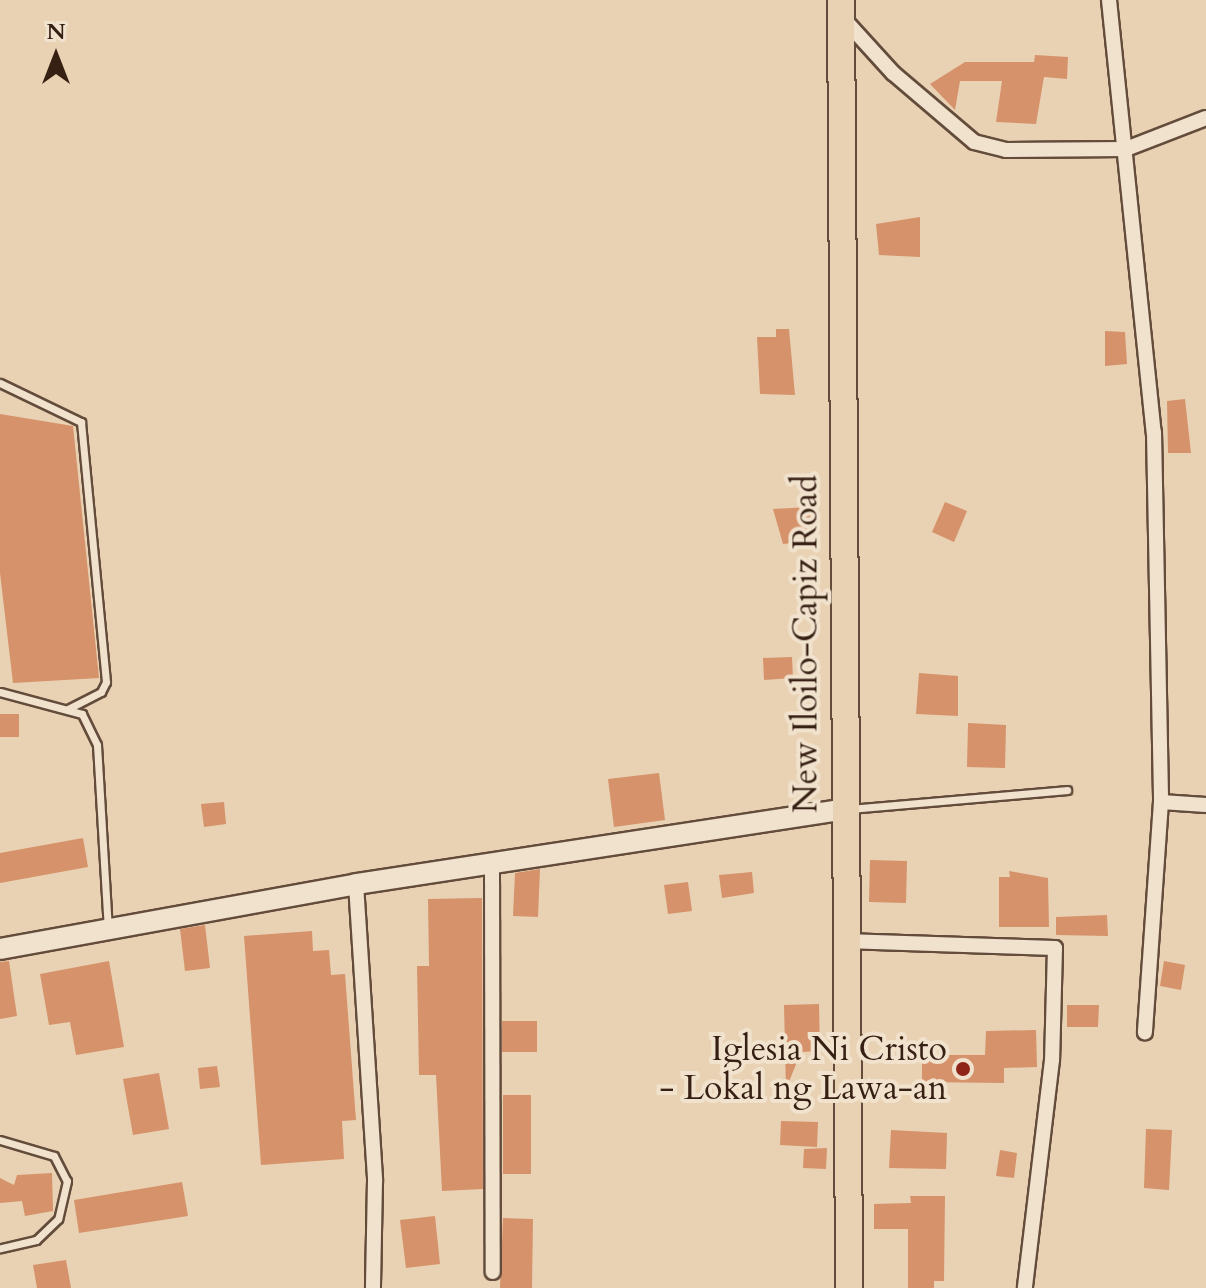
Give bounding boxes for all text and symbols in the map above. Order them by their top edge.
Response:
north arrow [16,16,96,96]
text: N [46,17,66,47]
street label: New Iloilo-Capiz Road [786,475,826,813]
place label: Iglesia Ni Cristo - Lokal ng Lawa-an [659,1029,947,1108]
marker: Iglesia Ni Cristo - Lokal ng Lawa-an [954,1060,972,1078]

